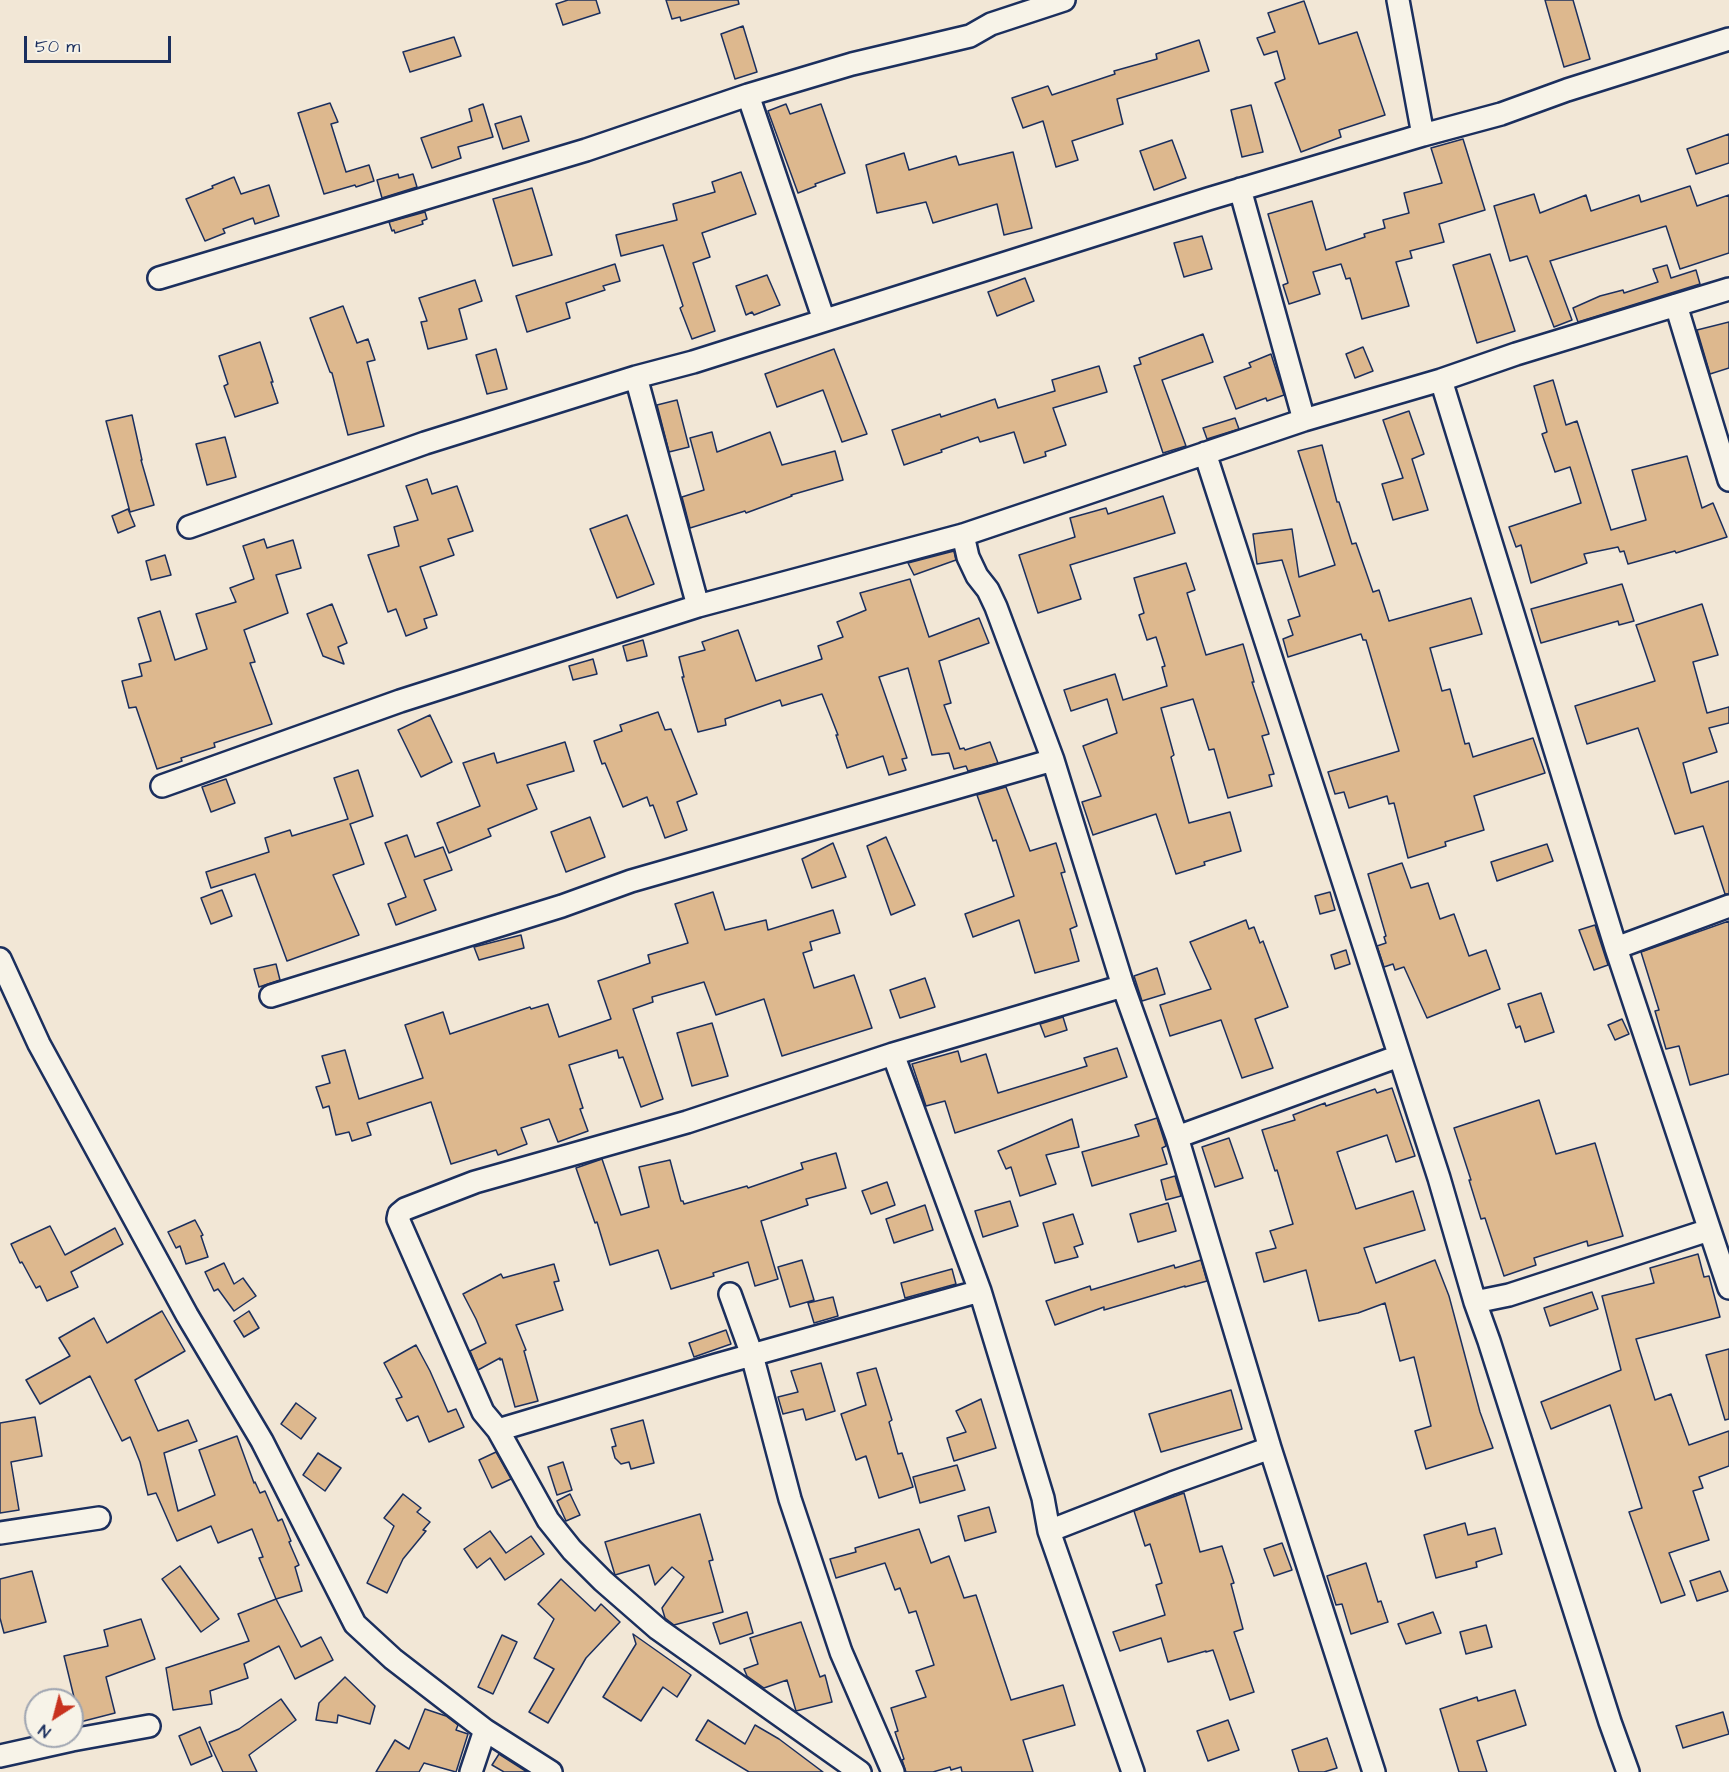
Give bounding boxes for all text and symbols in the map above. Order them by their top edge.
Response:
scale bar [27,24,174,62]
text: 50 m [35,34,80,59]
north arrow [24,1688,84,1748]
text: N [34,1719,55,1743]

